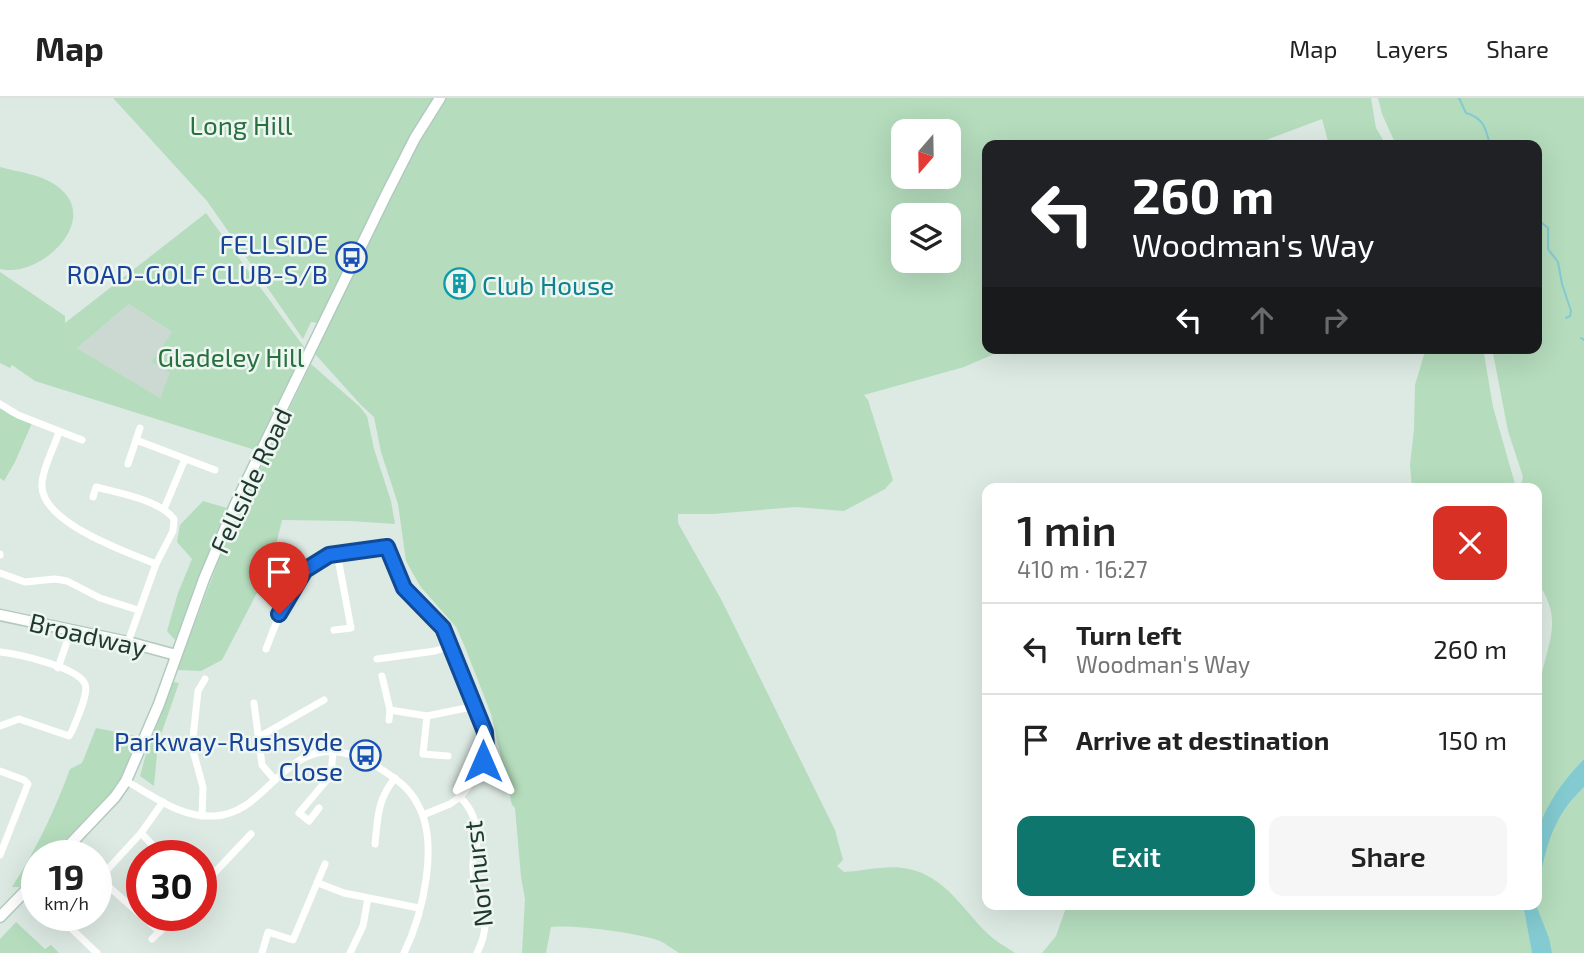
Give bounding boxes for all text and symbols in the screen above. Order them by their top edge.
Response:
text: Map [35,28,104,68]
text: Map [1289,34,1337,63]
text: Layers [1375,34,1448,63]
text: Share [1486,34,1549,63]
park label: Long Hill [190,109,293,140]
north arrow [891,119,961,189]
map controls [891,119,961,273]
text: 260 m [1132,165,1274,224]
icon: left [1017,168,1108,259]
button: layers [891,203,961,273]
text: Woodman's Way [1132,225,1374,263]
place label: FELLSIDE ROAD-GOLF CLUB-S/B [66,228,328,289]
bus stop icon: FELLSIDE ROAD-GOLF CLUB-S/B [334,241,368,275]
building icon: Club House [442,267,476,301]
place label: Club House [482,269,614,300]
icon: left [1170,301,1208,339]
icon: ahead [1243,301,1281,339]
icon: right [1316,301,1354,339]
park label: Gladeley Hill [157,341,305,372]
street label: Fellside Road [203,402,297,558]
text: 1 min [1017,504,1117,554]
button: close [1433,506,1507,580]
pin [249,542,309,614]
icon: arrive [260,553,298,591]
text: 410 m · 16:27 [1017,555,1148,583]
street label: Broadway [26,605,150,663]
text: Turn left [1076,619,1182,650]
icon: left [1017,630,1055,668]
text: 260 m [1433,633,1507,664]
text: Woodman's Way [1076,650,1250,678]
icon: arrive [1017,721,1055,759]
position arrow [446,724,520,798]
text: Arrive at destination [1076,724,1329,755]
text: 150 m [1438,724,1507,755]
place label: Parkway-Rushsyde Close [114,725,343,786]
bus stop icon: Parkway-Rushsyde Close [349,738,383,772]
button: Exit [1017,816,1255,896]
button: Share [1269,816,1507,896]
street label: Norhurst [456,819,498,929]
speed limit sign: 30 [126,840,217,931]
text: 19 [49,855,84,897]
text: km/h [44,892,89,914]

